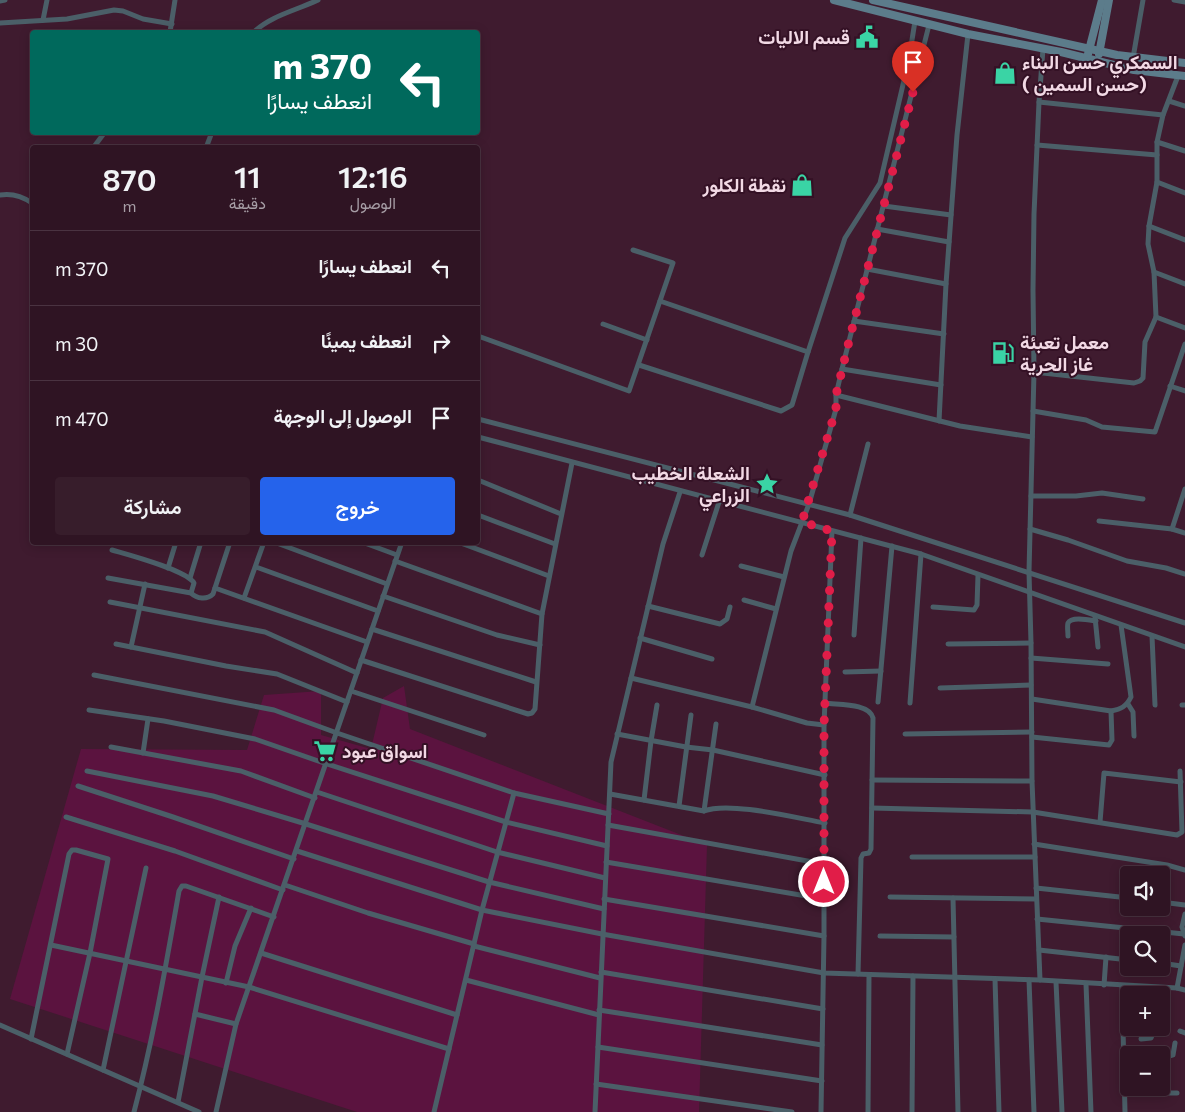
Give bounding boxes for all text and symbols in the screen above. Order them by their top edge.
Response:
public building icon: قسم الاليات [854,24,880,50]
place label: قسم الاليات [758,25,850,50]
pin [892,41,934,92]
text: 370 m [272,43,372,86]
icon: arrive [899,48,927,76]
icon: left [390,50,455,115]
place label: السمكري حسن البناء ( حسن السمين) [1022,50,1178,96]
shop icon: السمكري حسن البناء ( حسن السمين) [992,60,1018,86]
text: انعطف يسارًا [266,87,372,114]
text: 11 [234,157,261,194]
text: 12:16 [338,157,408,194]
text: 870 [102,160,156,197]
shop icon: نقطة الكلور [789,172,815,198]
place label: نقطة الكلور [702,173,786,198]
text: دقيقة [229,193,266,212]
text: الوصول [350,193,396,212]
text: m [122,196,136,215]
text: انعطف يسارًا [318,254,412,277]
icon: left [427,254,455,282]
text: 370 m [55,257,108,280]
text: انعطف يمينًا [321,329,412,352]
icon: right [427,329,455,357]
place label: معمل تعبئة غاز الحرية [1020,330,1109,377]
text: 30 m [55,332,98,355]
fuel station icon: معمل تعبئة غاز الحرية [990,340,1016,366]
text: الوصول إلى الوجهة [273,404,412,427]
icon: arrive [427,404,455,432]
text: 470 m [55,407,109,430]
place label: الشعلة الخطيب الزراعي [632,461,750,512]
place icon: الشعلة الخطيب الزراعي [754,471,780,497]
button: مشاركة [55,477,250,535]
button: خروج [260,477,455,535]
supermarket icon: اسواق عبود [312,738,338,764]
place label: اسواق عبود [342,739,427,764]
position arrow [797,855,849,907]
map controls [1120,866,1170,1096]
button: sound [1120,866,1170,916]
button: search [1120,926,1170,976]
button: + [1120,986,1170,1036]
button: − [1120,1046,1170,1096]

